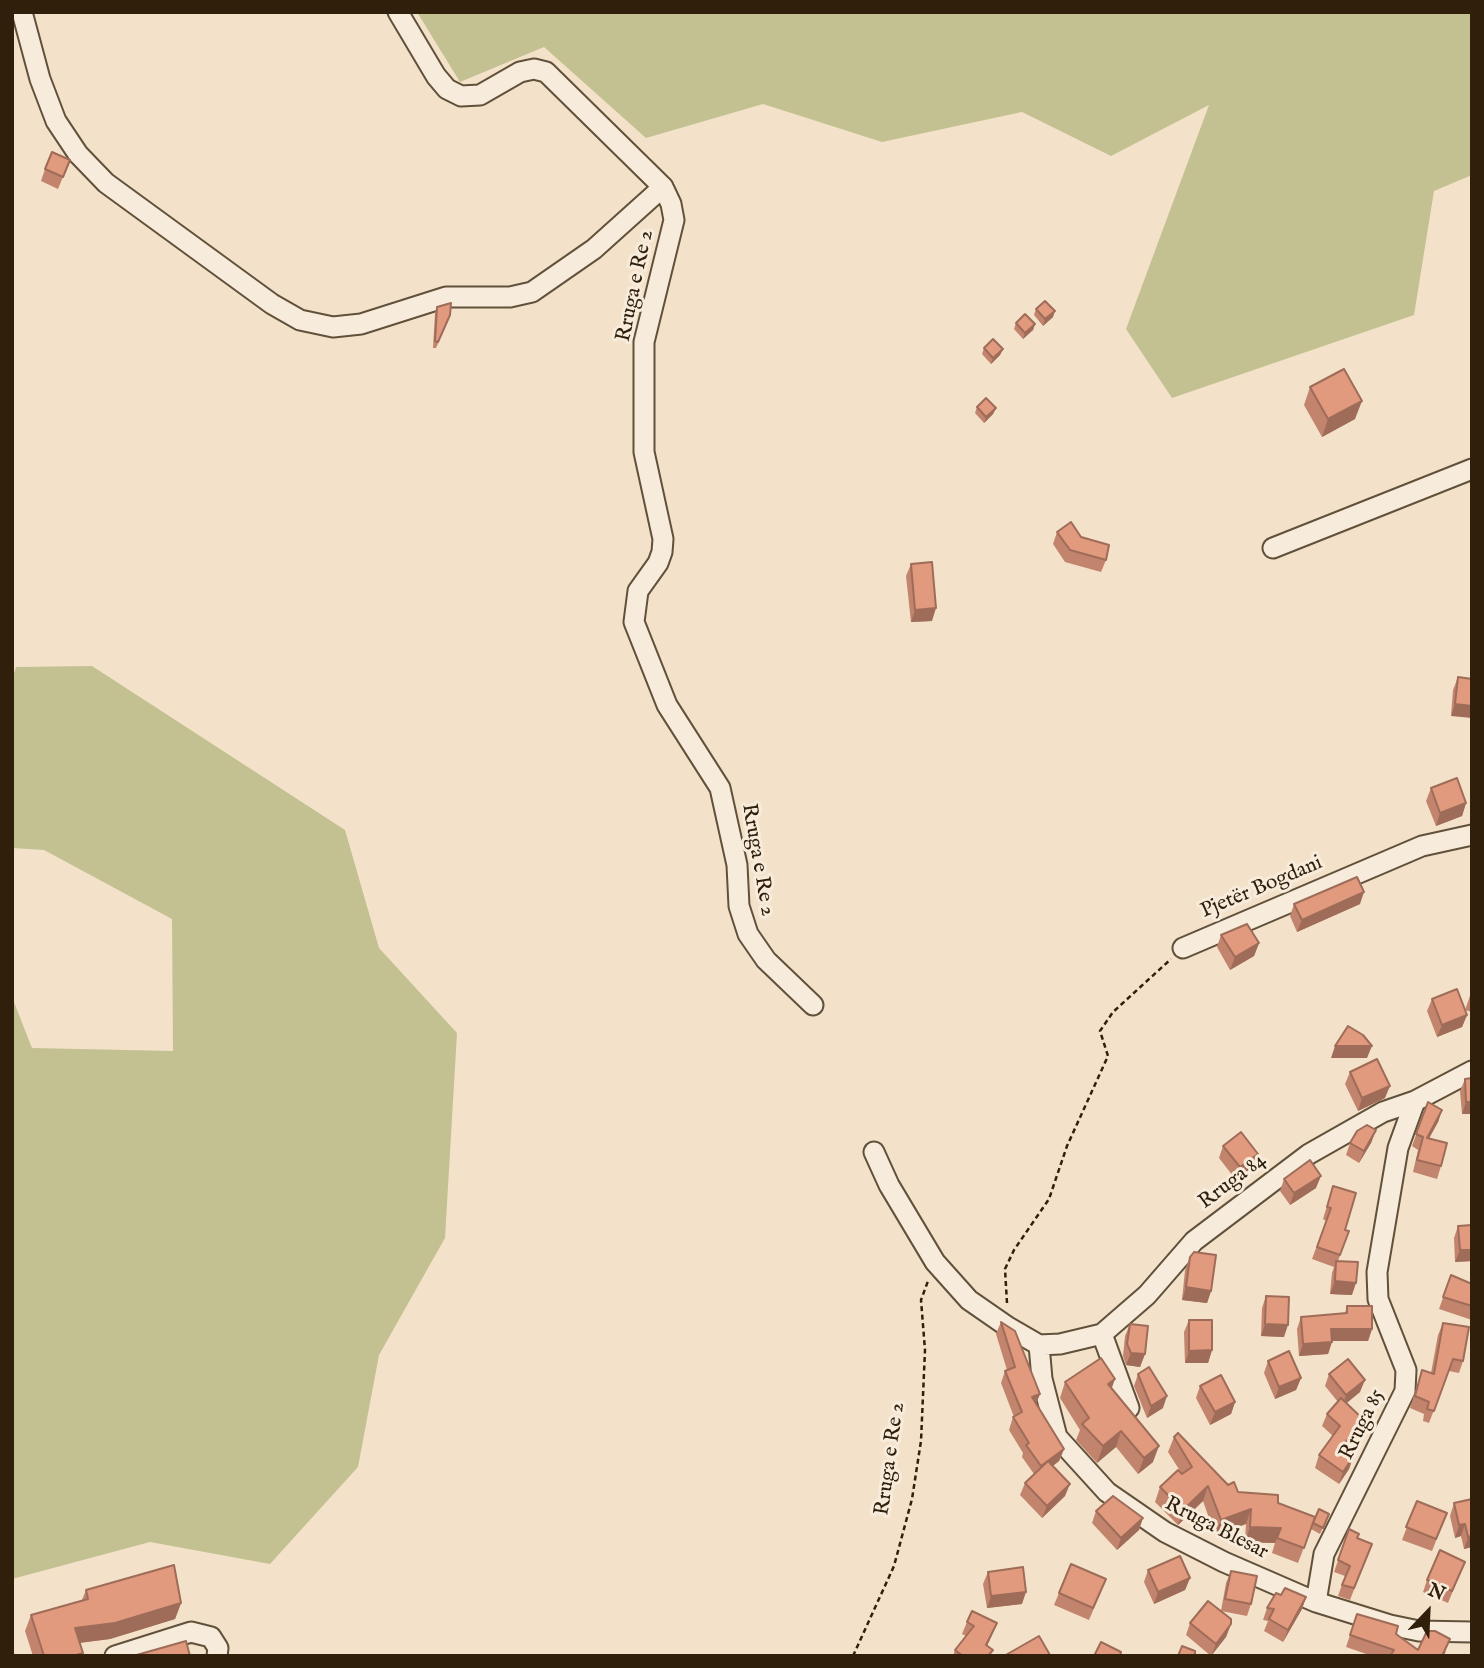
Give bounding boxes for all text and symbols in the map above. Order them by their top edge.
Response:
street label: Rruga e Re 2 [612,228,660,344]
street label: Rruga e Re 2 [735,802,779,918]
street label: Pjetër Bogdani [1197,851,1327,925]
street label: Rruga 84 [1194,1148,1272,1216]
street label: Rruga 85 [1335,1386,1391,1464]
street label: Rruga e Re 2 [871,1401,911,1517]
street label: Rruga Blesar [1160,1492,1272,1566]
north arrow [1393,1577,1463,1647]
text: N [1424,1578,1448,1607]

